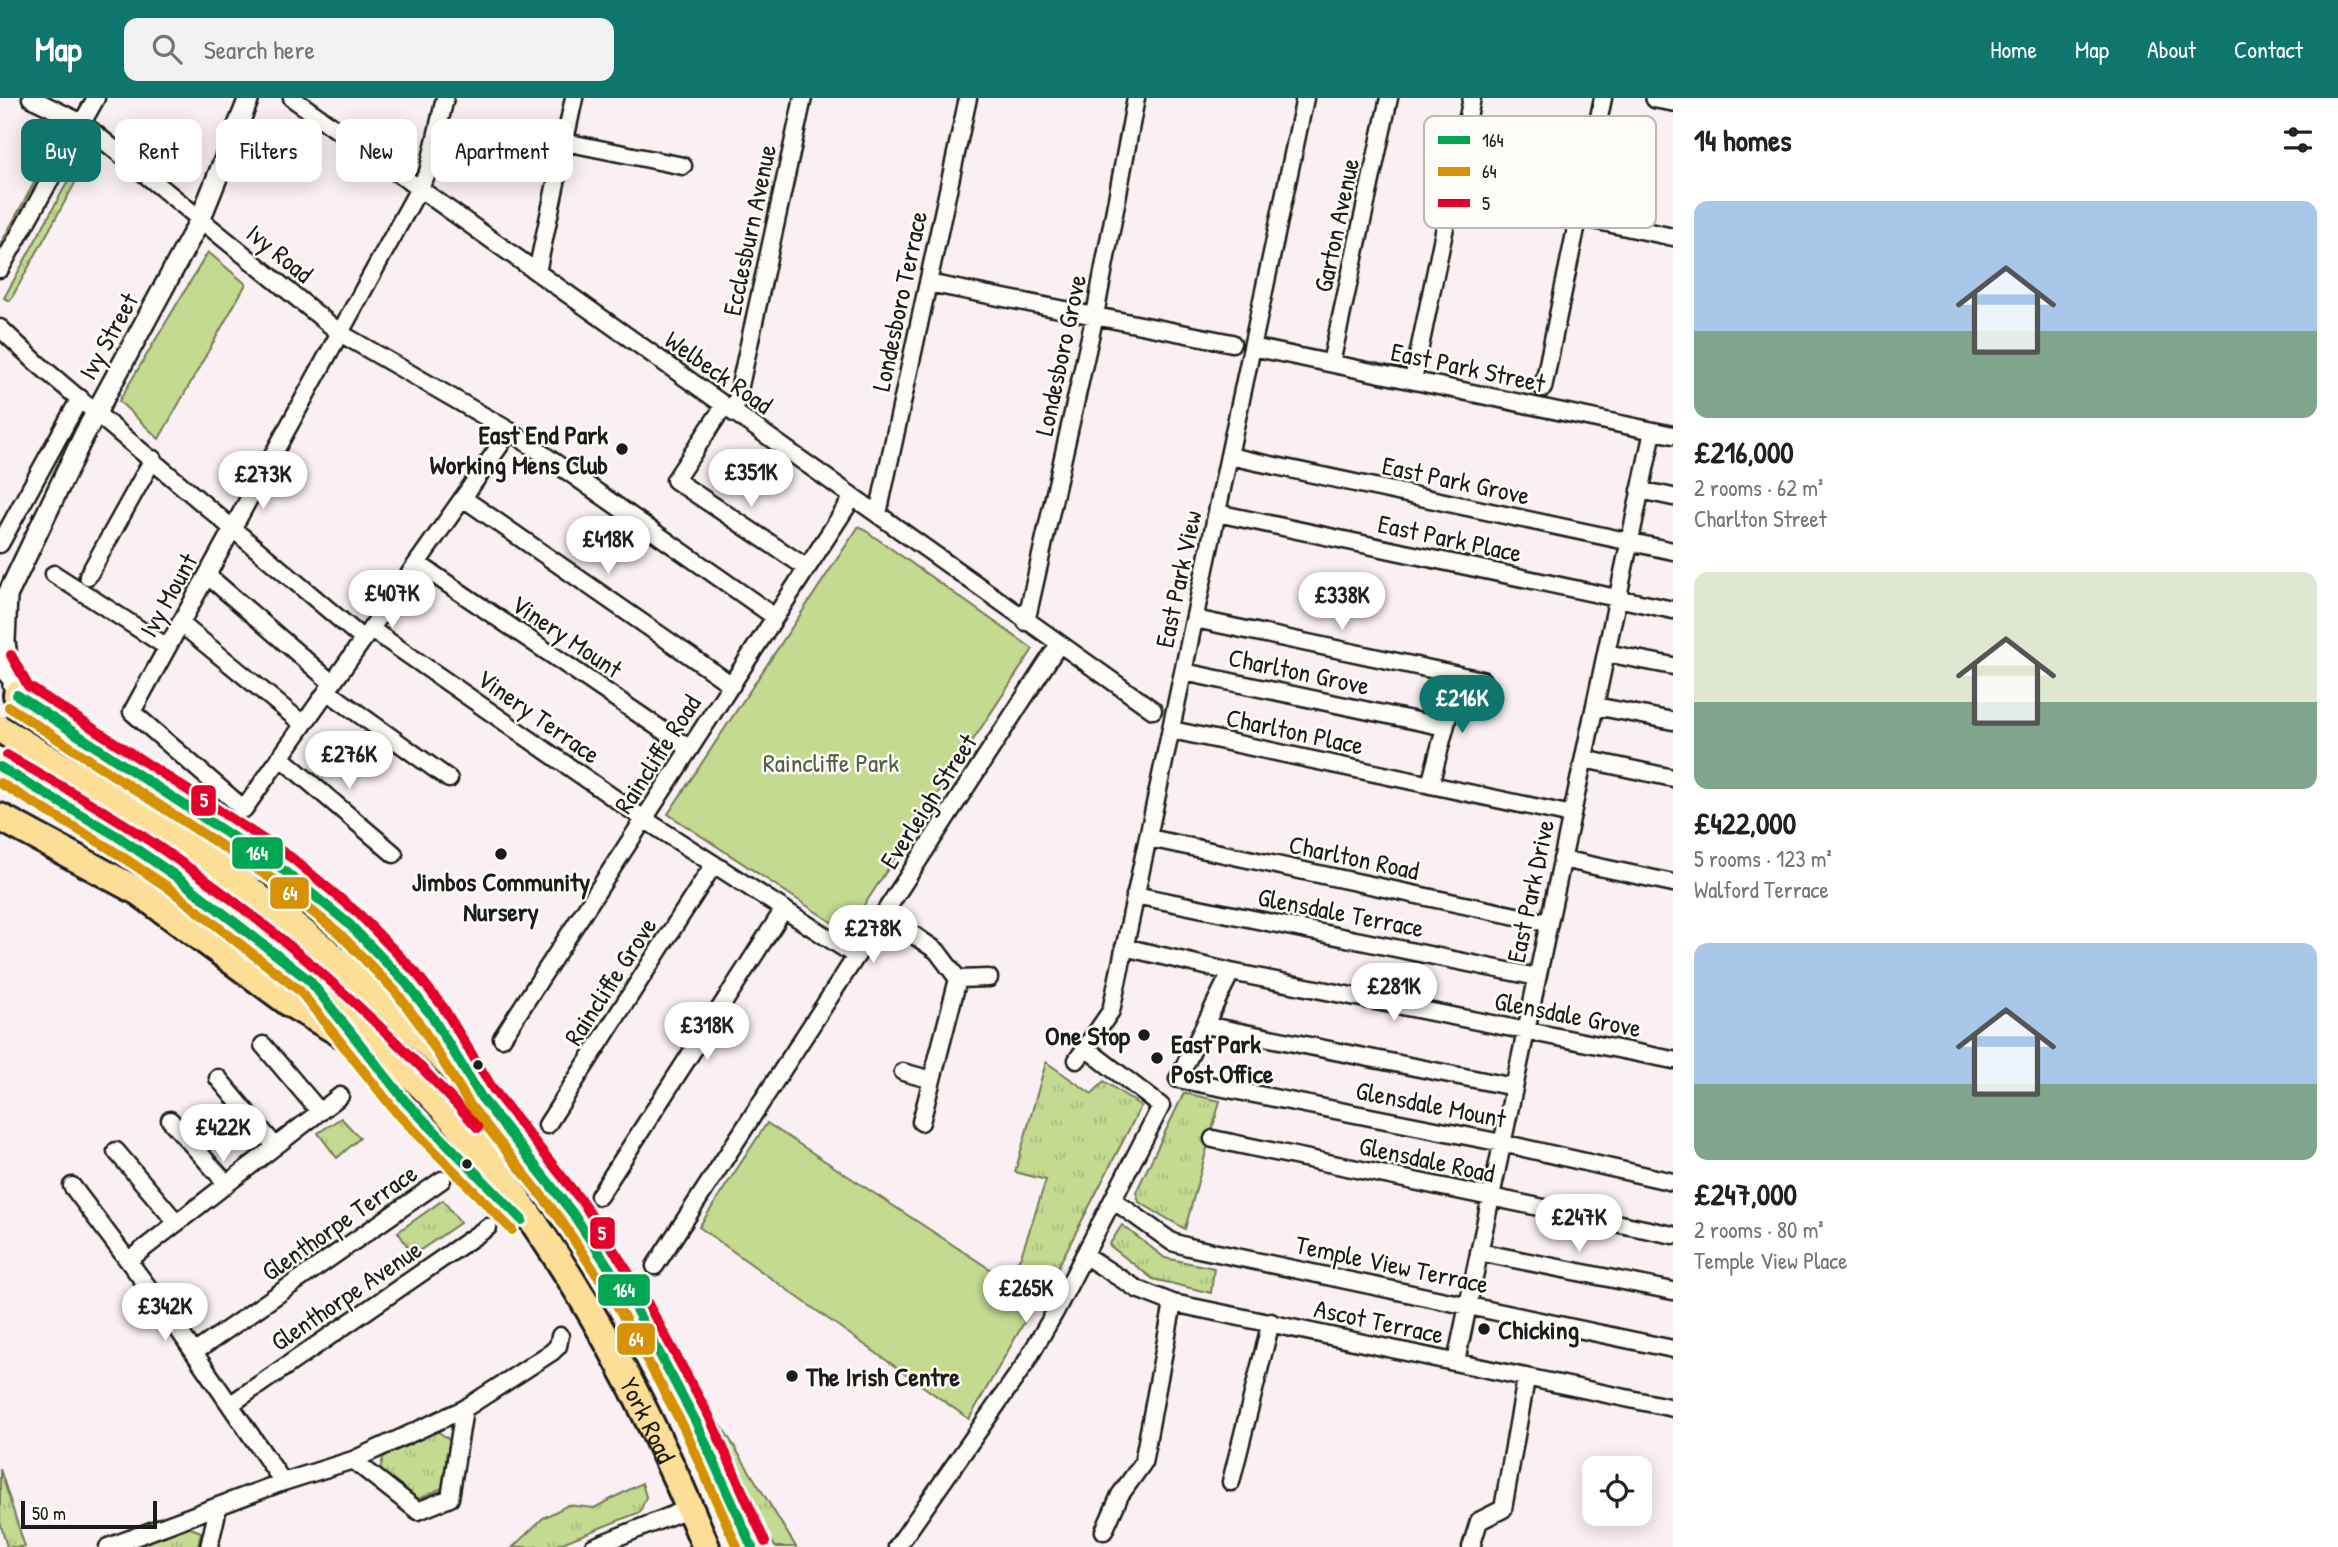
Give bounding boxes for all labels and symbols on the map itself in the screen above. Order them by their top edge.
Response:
legend [1424,116,1656,228]
text: 164 [1482,127,1504,153]
street label: Ecclesburn Avenue [714,141,784,319]
street label: Garton Avenue [1305,155,1367,295]
text: 64 [1482,158,1497,184]
text: 5 [1482,190,1490,216]
street label: Londesboro Terrace [863,208,935,394]
street label: Ivy Road [239,215,321,291]
street label: Londesboro Grove [1026,271,1094,439]
street label: Ivy Street [70,285,147,386]
street label: Welbeck Road [658,322,780,422]
street label: East Park Street [1388,334,1549,401]
place label: East End Park Working Mens Club [430,417,608,483]
marker: East End Park Working Mens Club [614,441,630,457]
street label: East Park Grove [1379,447,1533,513]
pin: £351K [702,450,800,509]
pin: £273K [214,452,312,511]
street label: East Park Place [1375,506,1525,570]
street label: East Park View [1146,507,1210,651]
pin: £418K [559,517,657,576]
street label: Ivy Mount [131,546,206,643]
pin: £407K [343,570,441,630]
pin: £338K [1293,573,1391,632]
street label: Vinery Mount [505,586,630,686]
street label: Charlton Grove [1225,639,1373,703]
street label: Vinery Terrace [471,661,607,771]
pin: £216K [1413,676,1511,735]
street label: Raincliffe Road [606,688,708,820]
street label: Charlton Place [1223,699,1367,763]
street label: Everleigh Street [871,726,985,875]
pin: £276K [300,732,398,791]
park label: Raincliffe Park [763,745,899,780]
line badge: 5 [190,784,217,817]
text: 5 [200,787,209,813]
street label: East Park Drive [1498,816,1562,966]
street label: Charlton Road [1286,826,1422,888]
line badge: 164 [231,836,284,870]
text: 164 [246,840,268,866]
marker: Jimbos Community Nursery [493,846,509,862]
place label: Jimbos Community Nursery [412,864,590,930]
line badge: 64 [269,876,310,910]
street label: Glensdale Terrace [1255,879,1427,945]
text: 64 [283,880,297,906]
pin: £278K [824,906,922,965]
street label: Raincliffe Grove [556,910,664,1052]
pin: £281K [1345,964,1443,1023]
street label: Glensdale Grove [1492,983,1644,1045]
pin: £318K [658,1002,756,1062]
place label: One Stop [1045,1018,1131,1054]
place label: East Park Post Office [1171,1026,1274,1091]
marker: One Stop [1136,1027,1152,1043]
marker: East Park Post Office [1149,1050,1165,1066]
unlabelled marker [471,1058,485,1072]
street label: Glensdale Mount [1353,1072,1510,1136]
pin: £422K [174,1104,272,1164]
street label: Glensdale Road [1356,1128,1498,1190]
street label: Glenthorpe Terrace [254,1155,424,1289]
unlabelled marker [460,1157,474,1171]
pin: £247K [1530,1194,1628,1254]
line badge: 5 [589,1216,616,1250]
text: 5 [598,1220,607,1246]
street label: Temple View Terrace [1292,1226,1492,1302]
street label: Glenthorpe Avenue [264,1231,428,1359]
pin: £265K [977,1266,1075,1325]
line badge: 164 [597,1273,651,1307]
text: 164 [613,1277,635,1303]
pin: £342K [116,1284,214,1343]
street label: Ascot Terrace [1311,1290,1447,1352]
place label: Chicking [1498,1312,1579,1348]
marker: Chicking [1476,1321,1492,1337]
line badge: 64 [616,1322,656,1356]
text: 64 [629,1326,643,1352]
place label: The Irish Centre [805,1359,961,1394]
marker: The Irish Centre [784,1368,800,1384]
street label: York Road [612,1371,684,1468]
scale bar [21,1498,158,1530]

